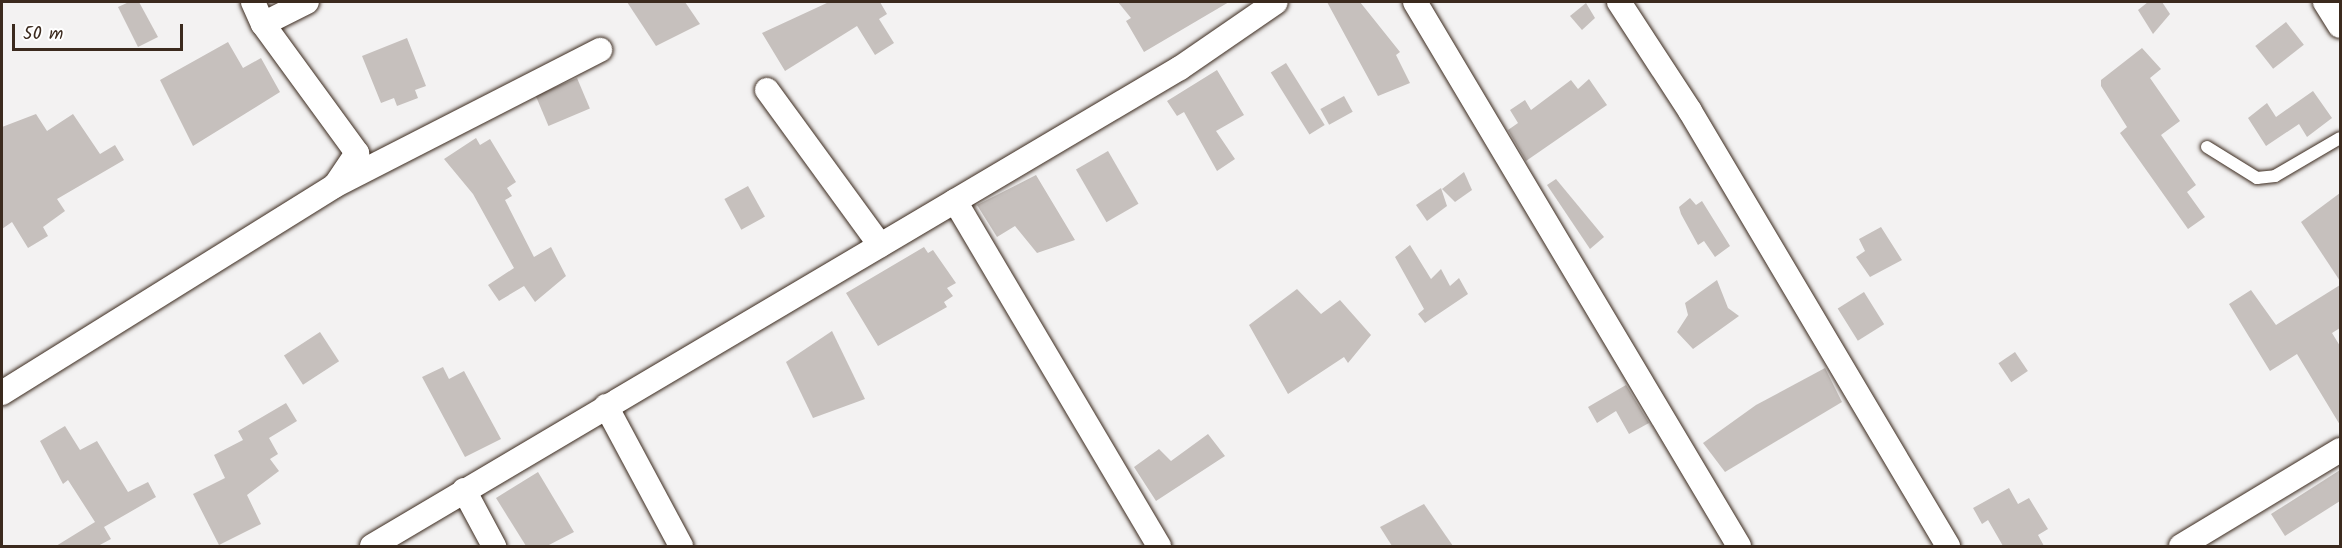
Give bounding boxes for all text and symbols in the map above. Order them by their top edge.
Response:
scale bar [15,12,186,50]
text: 50 m [23,20,63,49]

